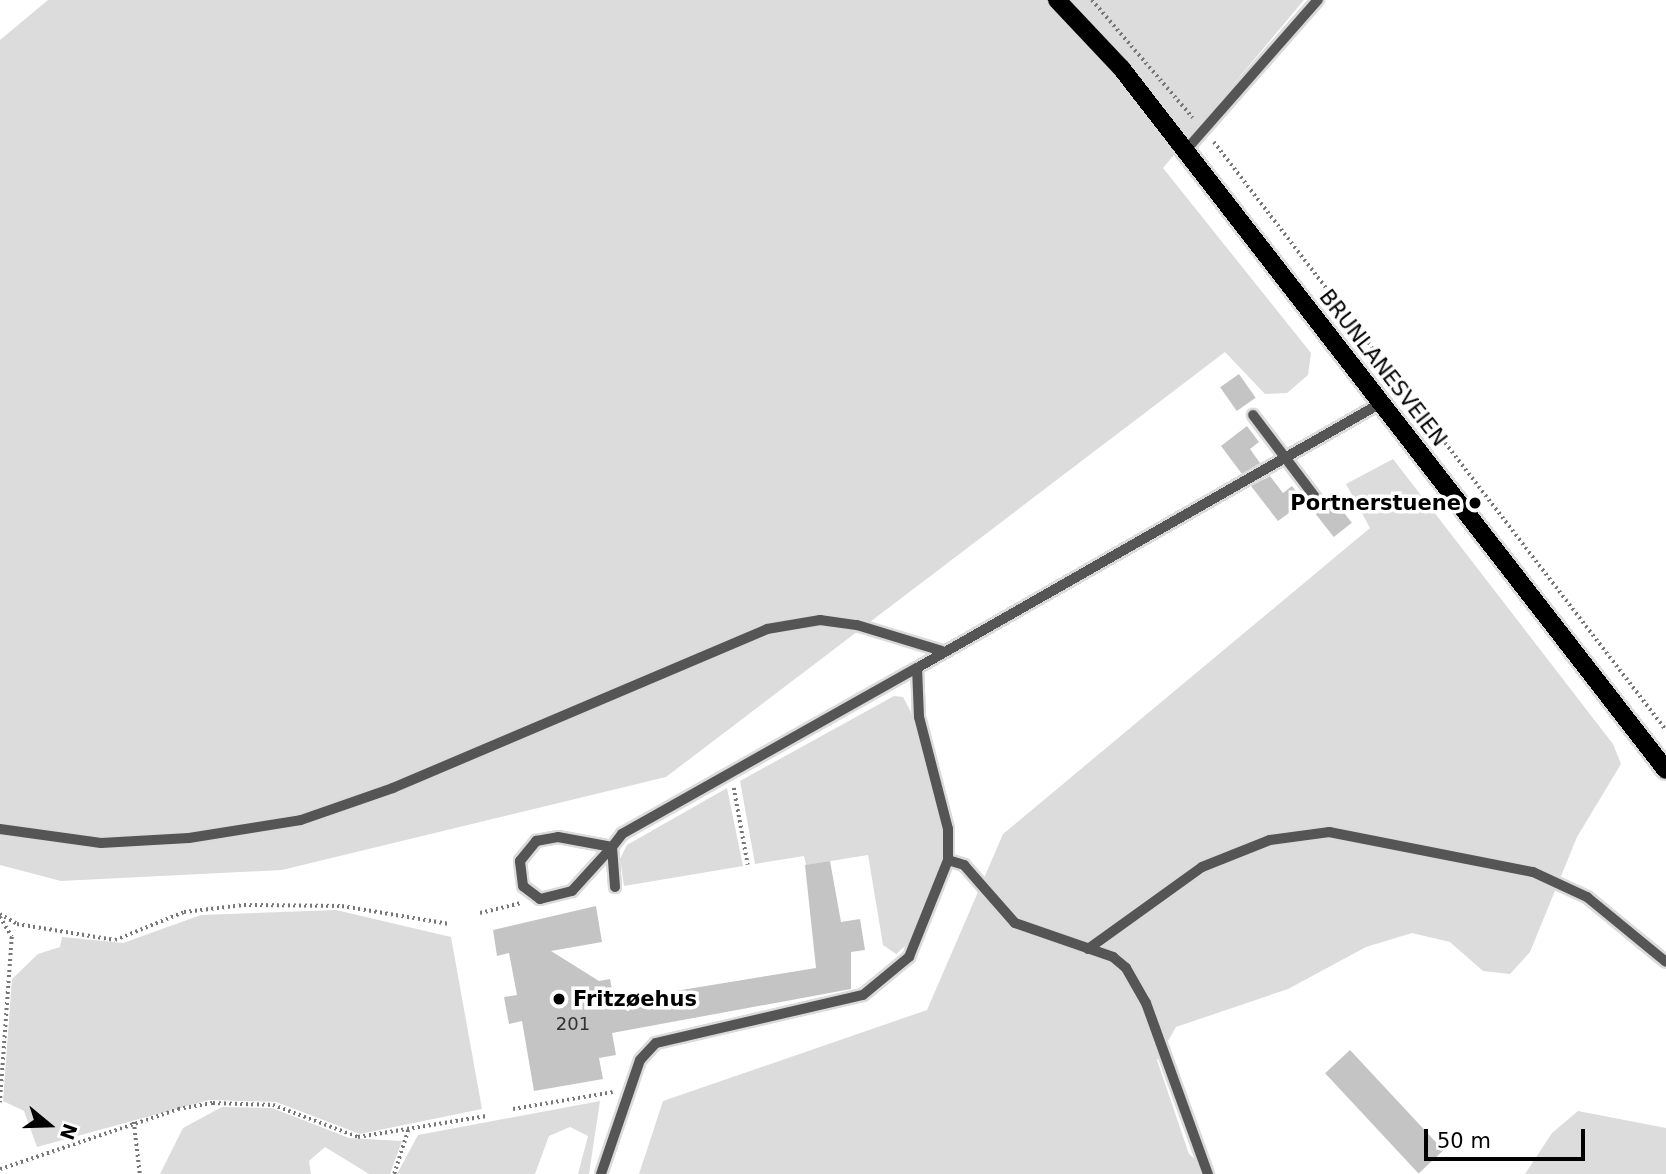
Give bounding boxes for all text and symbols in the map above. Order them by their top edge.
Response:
street label: BRUNLANESVEIEN [1314,285,1452,451]
place label: Portnerstuene [1290,490,1461,516]
marker: Portnerstuene [1467,495,1483,511]
place label: Fritzøehus [573,986,697,1012]
marker: Fritzøehus [551,991,567,1007]
house number: 201 [556,1013,590,1035]
north arrow [14,1090,84,1160]
scale bar [1428,1114,1589,1158]
text: N [56,1121,82,1143]
text: 50 m [1437,1129,1491,1153]

